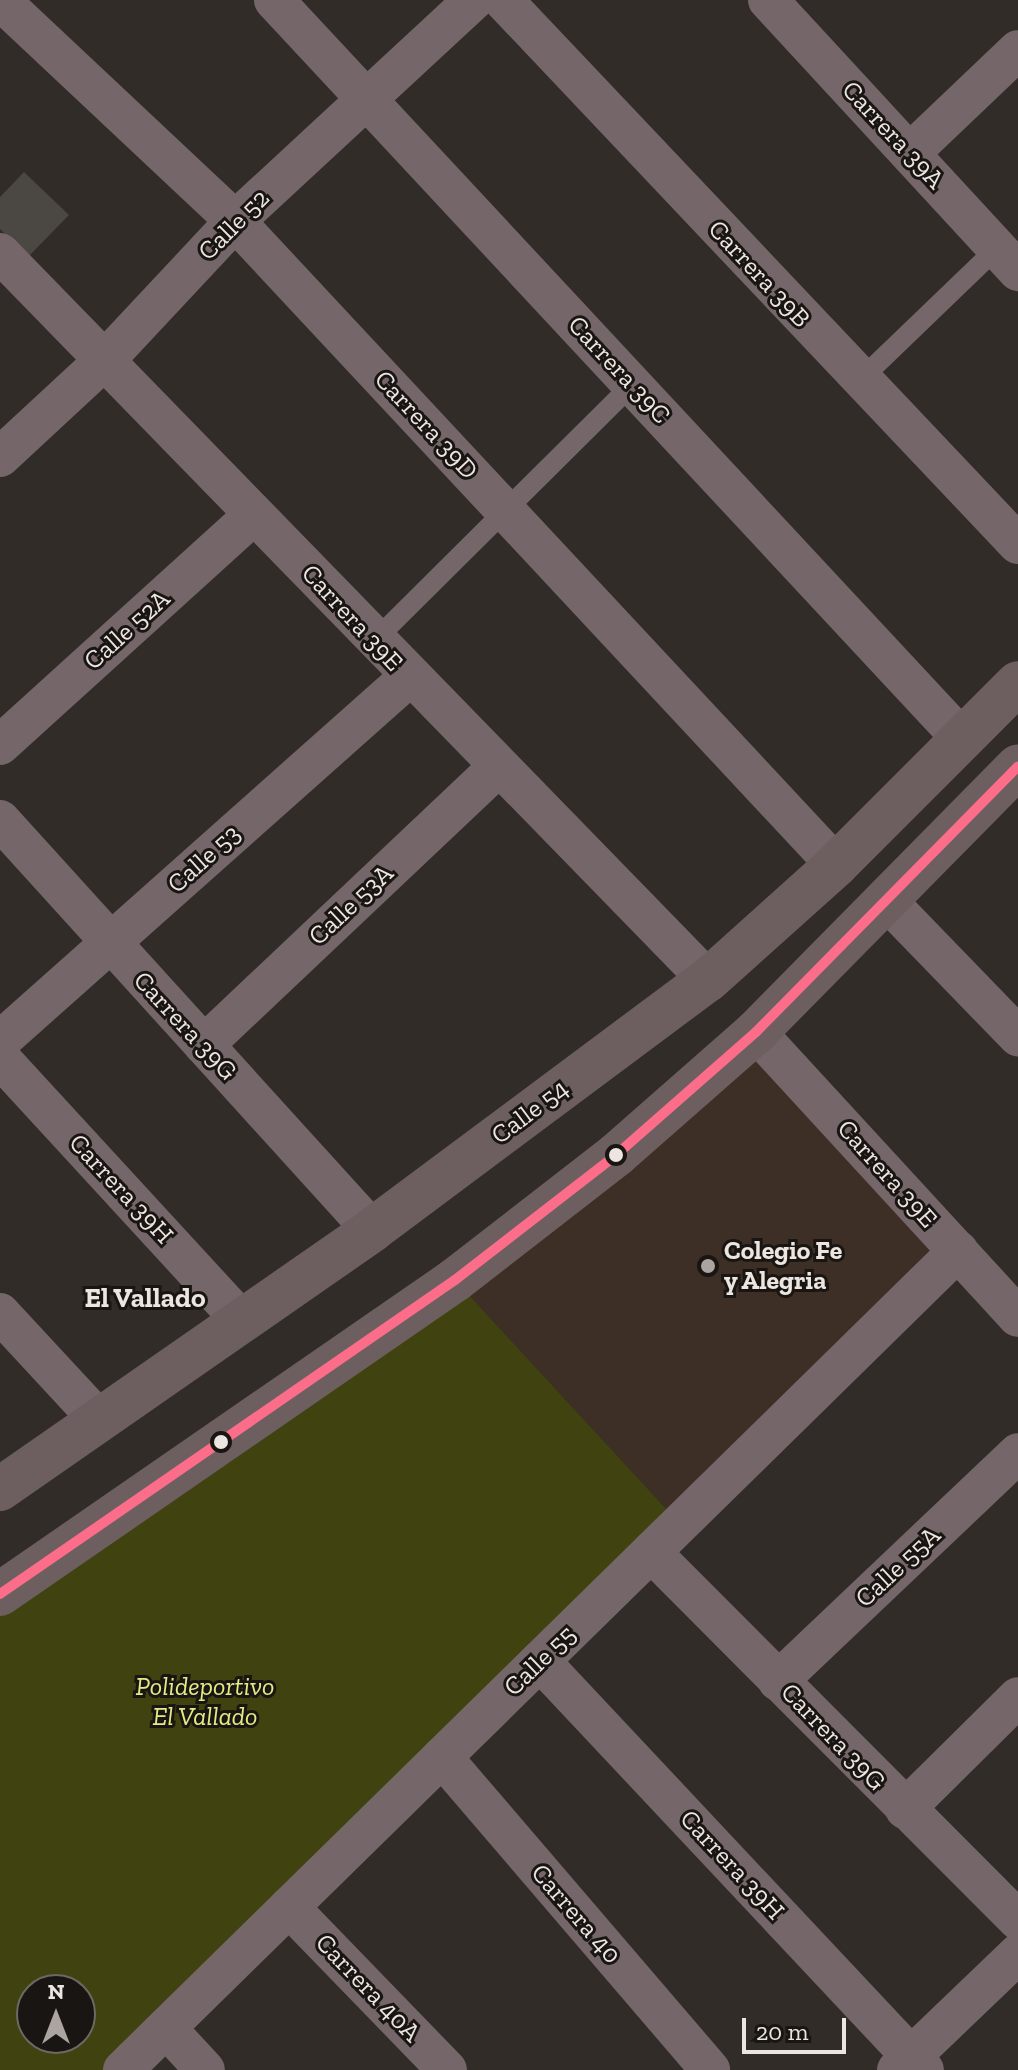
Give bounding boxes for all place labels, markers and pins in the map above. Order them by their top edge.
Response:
unlabelled marker [608,1147,624,1163]
place label: Colegio Fe y Alegria [724,1235,842,1296]
marker: Colegio Fe y Alegria [699,1257,717,1275]
unlabelled marker [213,1434,229,1450]

